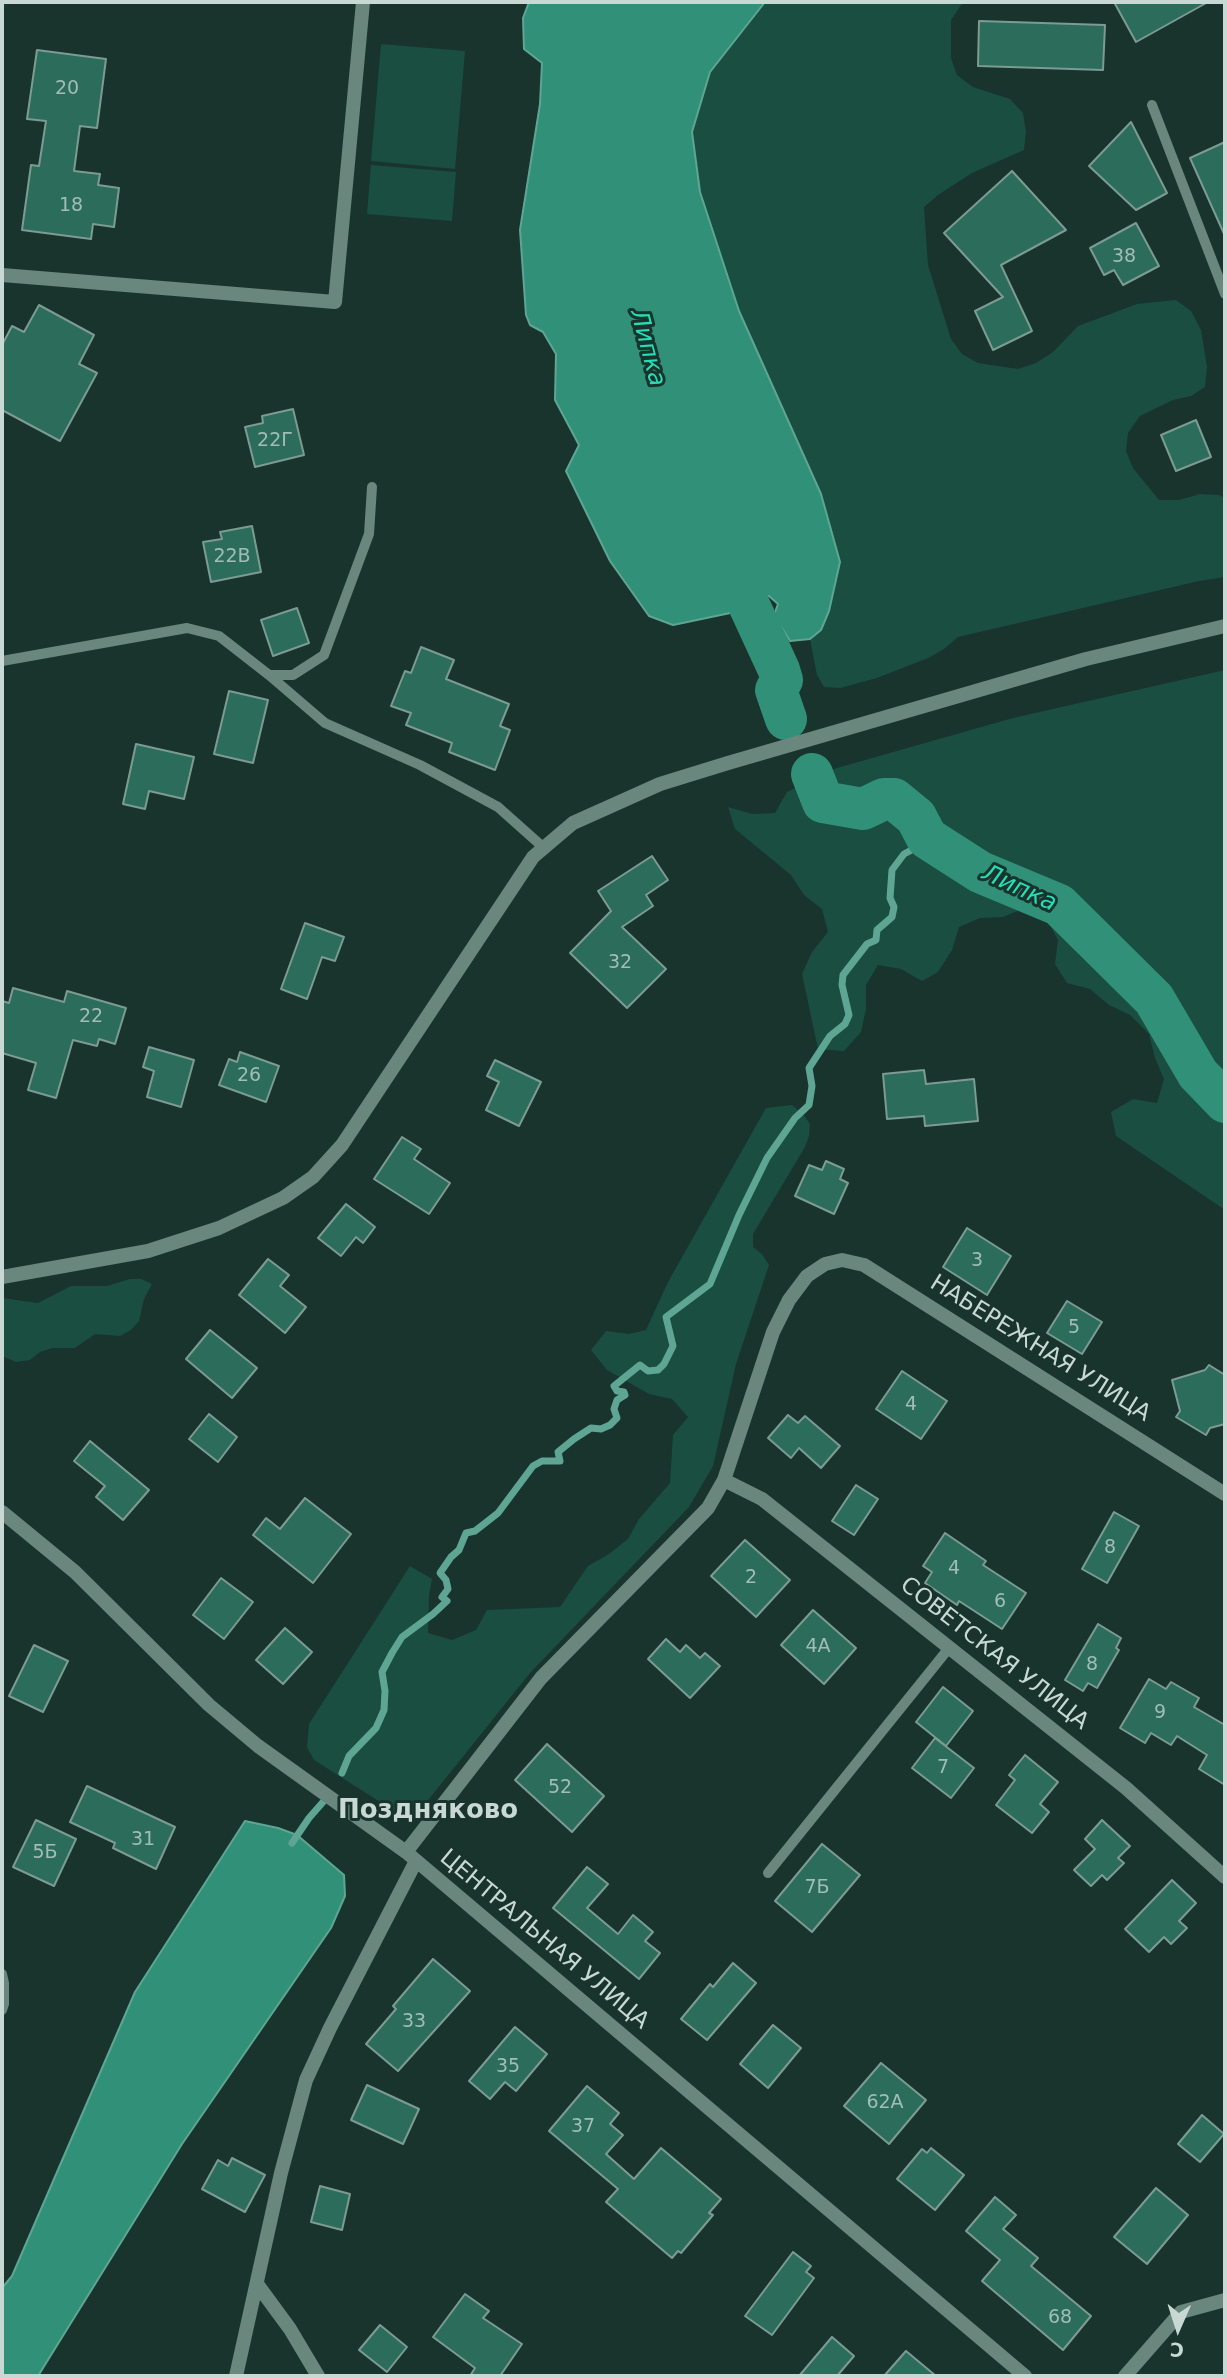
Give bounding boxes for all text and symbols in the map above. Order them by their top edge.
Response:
house number: 20 [55,78,79,100]
house number: 18 [59,195,83,217]
house number: 38 [1112,246,1136,268]
water label: Липка [623,306,671,390]
house number: 22Г [257,430,293,452]
house number: 22В [213,546,251,568]
water label: Липка [977,859,1061,919]
house number: 32 [608,952,632,974]
house number: 22 [79,1006,103,1028]
house number: 26 [237,1065,261,1087]
house number: 3 [971,1250,983,1272]
street label: НАБЕРЕЖНАЯ УЛИЦА [925,1270,1155,1428]
house number: 5 [1068,1317,1080,1339]
house number: 4 [905,1394,917,1416]
house number: 8 [1104,1537,1116,1559]
house number: 4 [948,1558,960,1580]
house number: 2 [745,1567,757,1589]
street label: СОВЕТСКАЯ УЛИЦА [894,1572,1094,1736]
house number: 6 [994,1591,1006,1613]
house number: 4А [805,1636,831,1658]
house number: 8 [1086,1654,1098,1676]
house number: 9 [1154,1702,1166,1724]
house number: 7 [937,1757,949,1779]
house number: 52 [548,1777,572,1799]
district label: Поздняково [338,1795,518,1827]
house number: 31 [131,1829,155,1851]
house number: 5Б [32,1842,58,1864]
street label: ЦЕНТРАЛЬНАЯ УЛИЦА [434,1844,654,2036]
house number: 7Б [804,1877,830,1899]
house number: 33 [402,2011,426,2033]
house number: 35 [496,2056,520,2078]
house number: 62А [866,2092,904,2114]
house number: 37 [571,2116,595,2138]
north arrow [1143,2294,1213,2364]
house number: 68 [1048,2307,1072,2329]
text: С [1169,2339,1184,2361]

